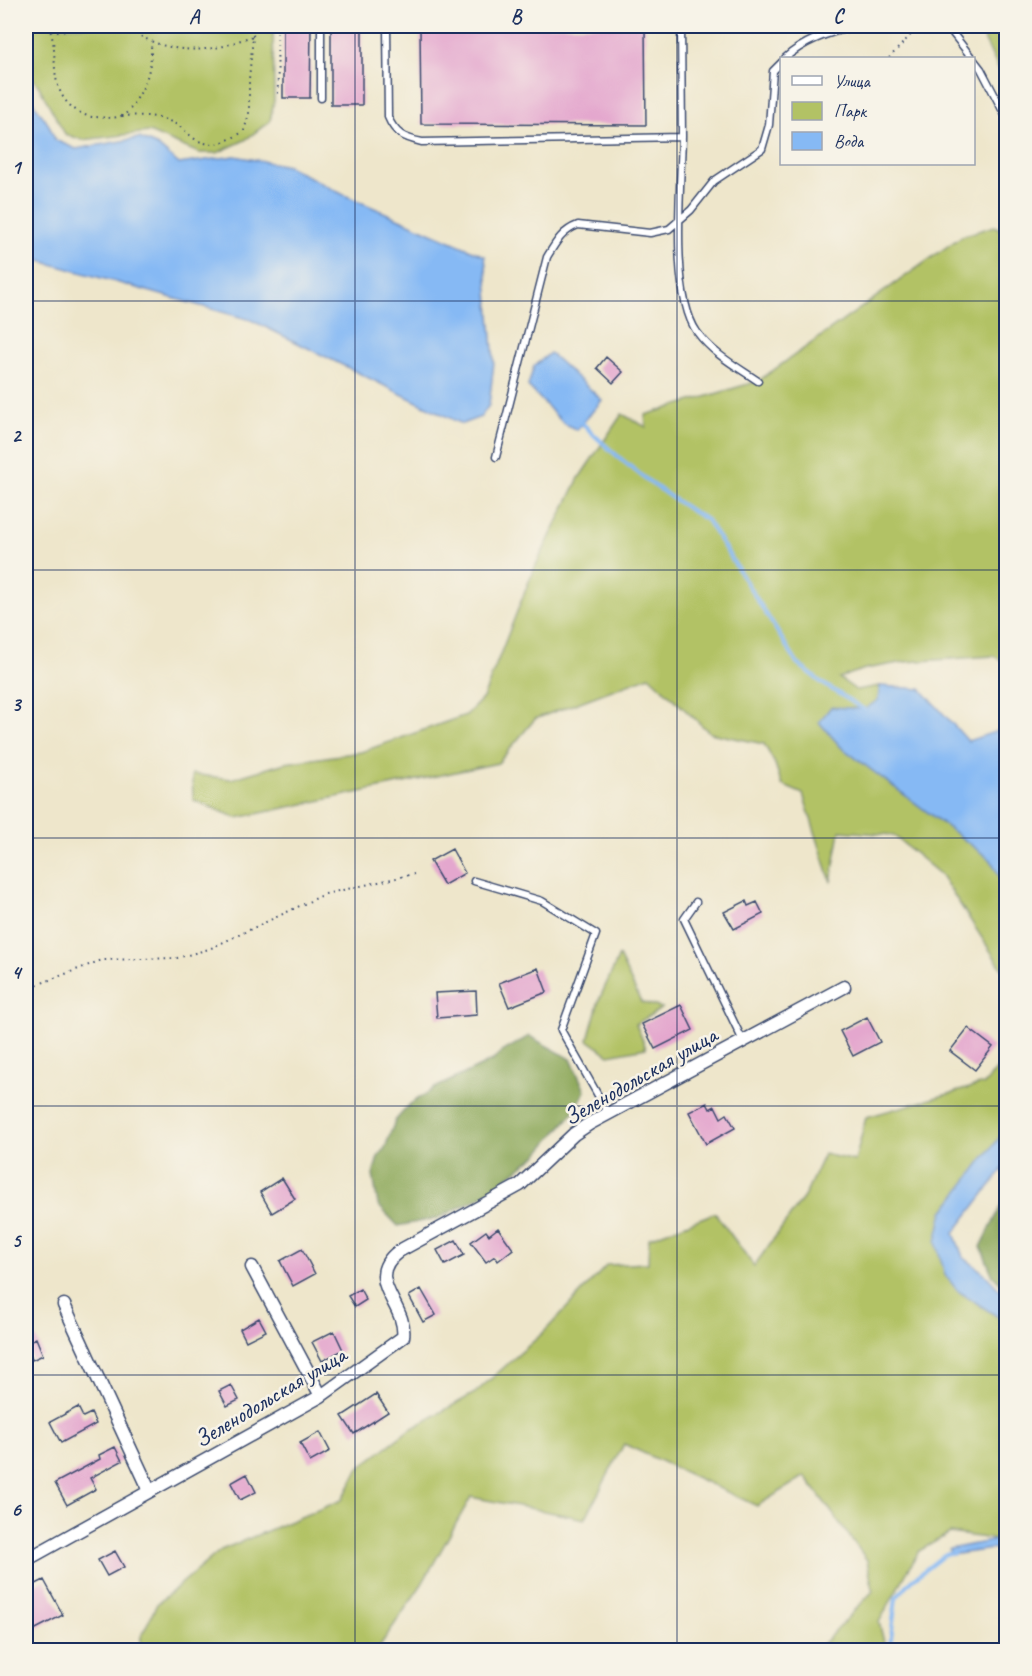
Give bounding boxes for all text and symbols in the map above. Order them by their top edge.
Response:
text: A [189,4,201,29]
text: B [511,4,523,29]
text: C [833,4,845,29]
legend [780,57,975,165]
text: Улица [834,70,871,92]
text: Парк [834,100,868,122]
text: Вода [834,130,865,152]
text: 1 [12,155,23,180]
text: 2 [12,423,23,448]
text: 3 [12,692,23,717]
text: 4 [12,960,24,985]
street label: Зеленодольская улица [558,1019,724,1132]
text: 5 [12,1228,23,1253]
street label: Зеленодольская улица [188,1339,353,1454]
text: 6 [11,1497,22,1522]

